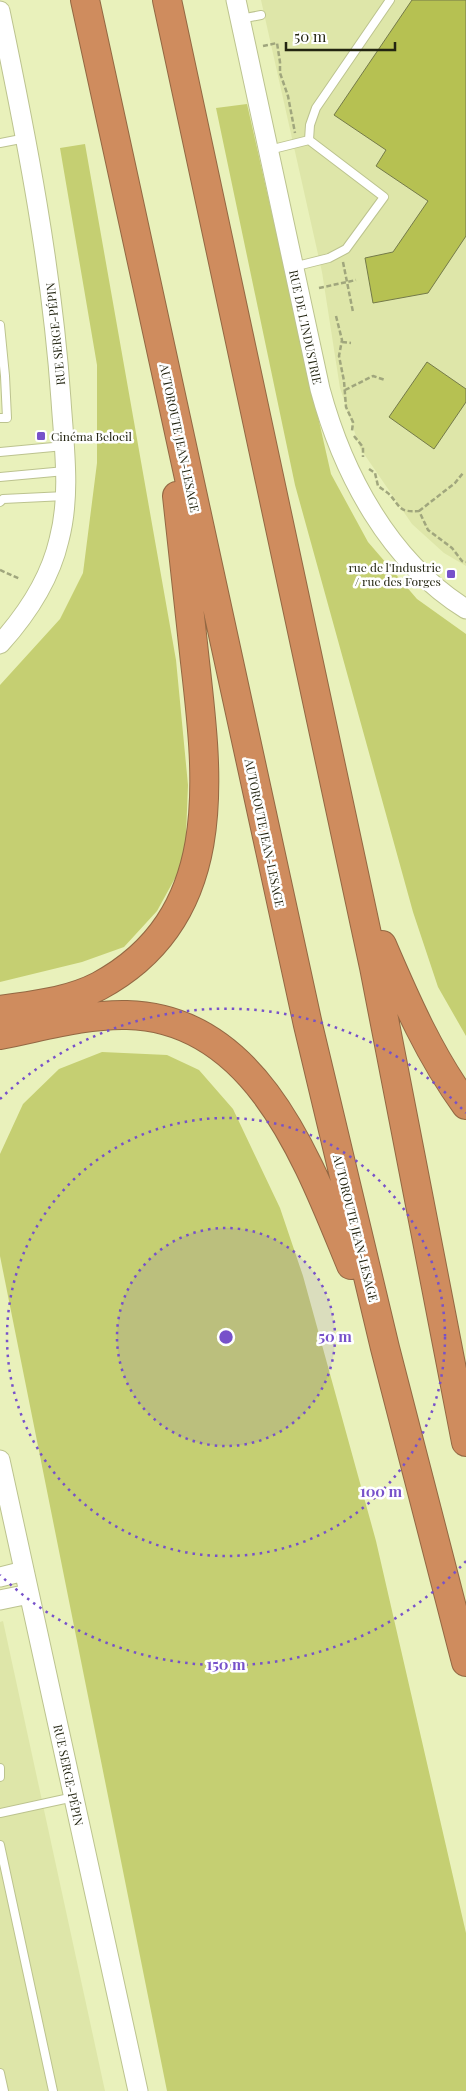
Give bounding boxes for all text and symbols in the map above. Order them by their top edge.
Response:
scale bar [286,20,395,52]
text: 50 m [294,26,327,46]
street label: RUE DE L'INDUSTRIE [286,268,326,386]
street label: RUE SERGE-PÉPIN [42,281,68,386]
street label: AUTOROUTE JEAN-LESAGE [156,361,204,514]
place label: Cinéma Beloeil [51,428,133,444]
marker: Cinéma Beloeil [35,430,47,442]
place label: rue de l'Industrie / rue des Forges [349,559,441,589]
marker: rue de l'Industrie / rue des Forges [445,568,457,580]
street label: AUTOROUTE JEAN-LESAGE [241,756,289,909]
street label: AUTOROUTE JEAN-LESAGE [330,1152,382,1303]
text: 50 m [318,1326,352,1346]
centre of rings [217,1328,235,1346]
text: 100 m [360,1481,403,1501]
text: 150 m [206,1654,246,1674]
street label: RUE SERGE-PÉPIN [50,1723,88,1828]

